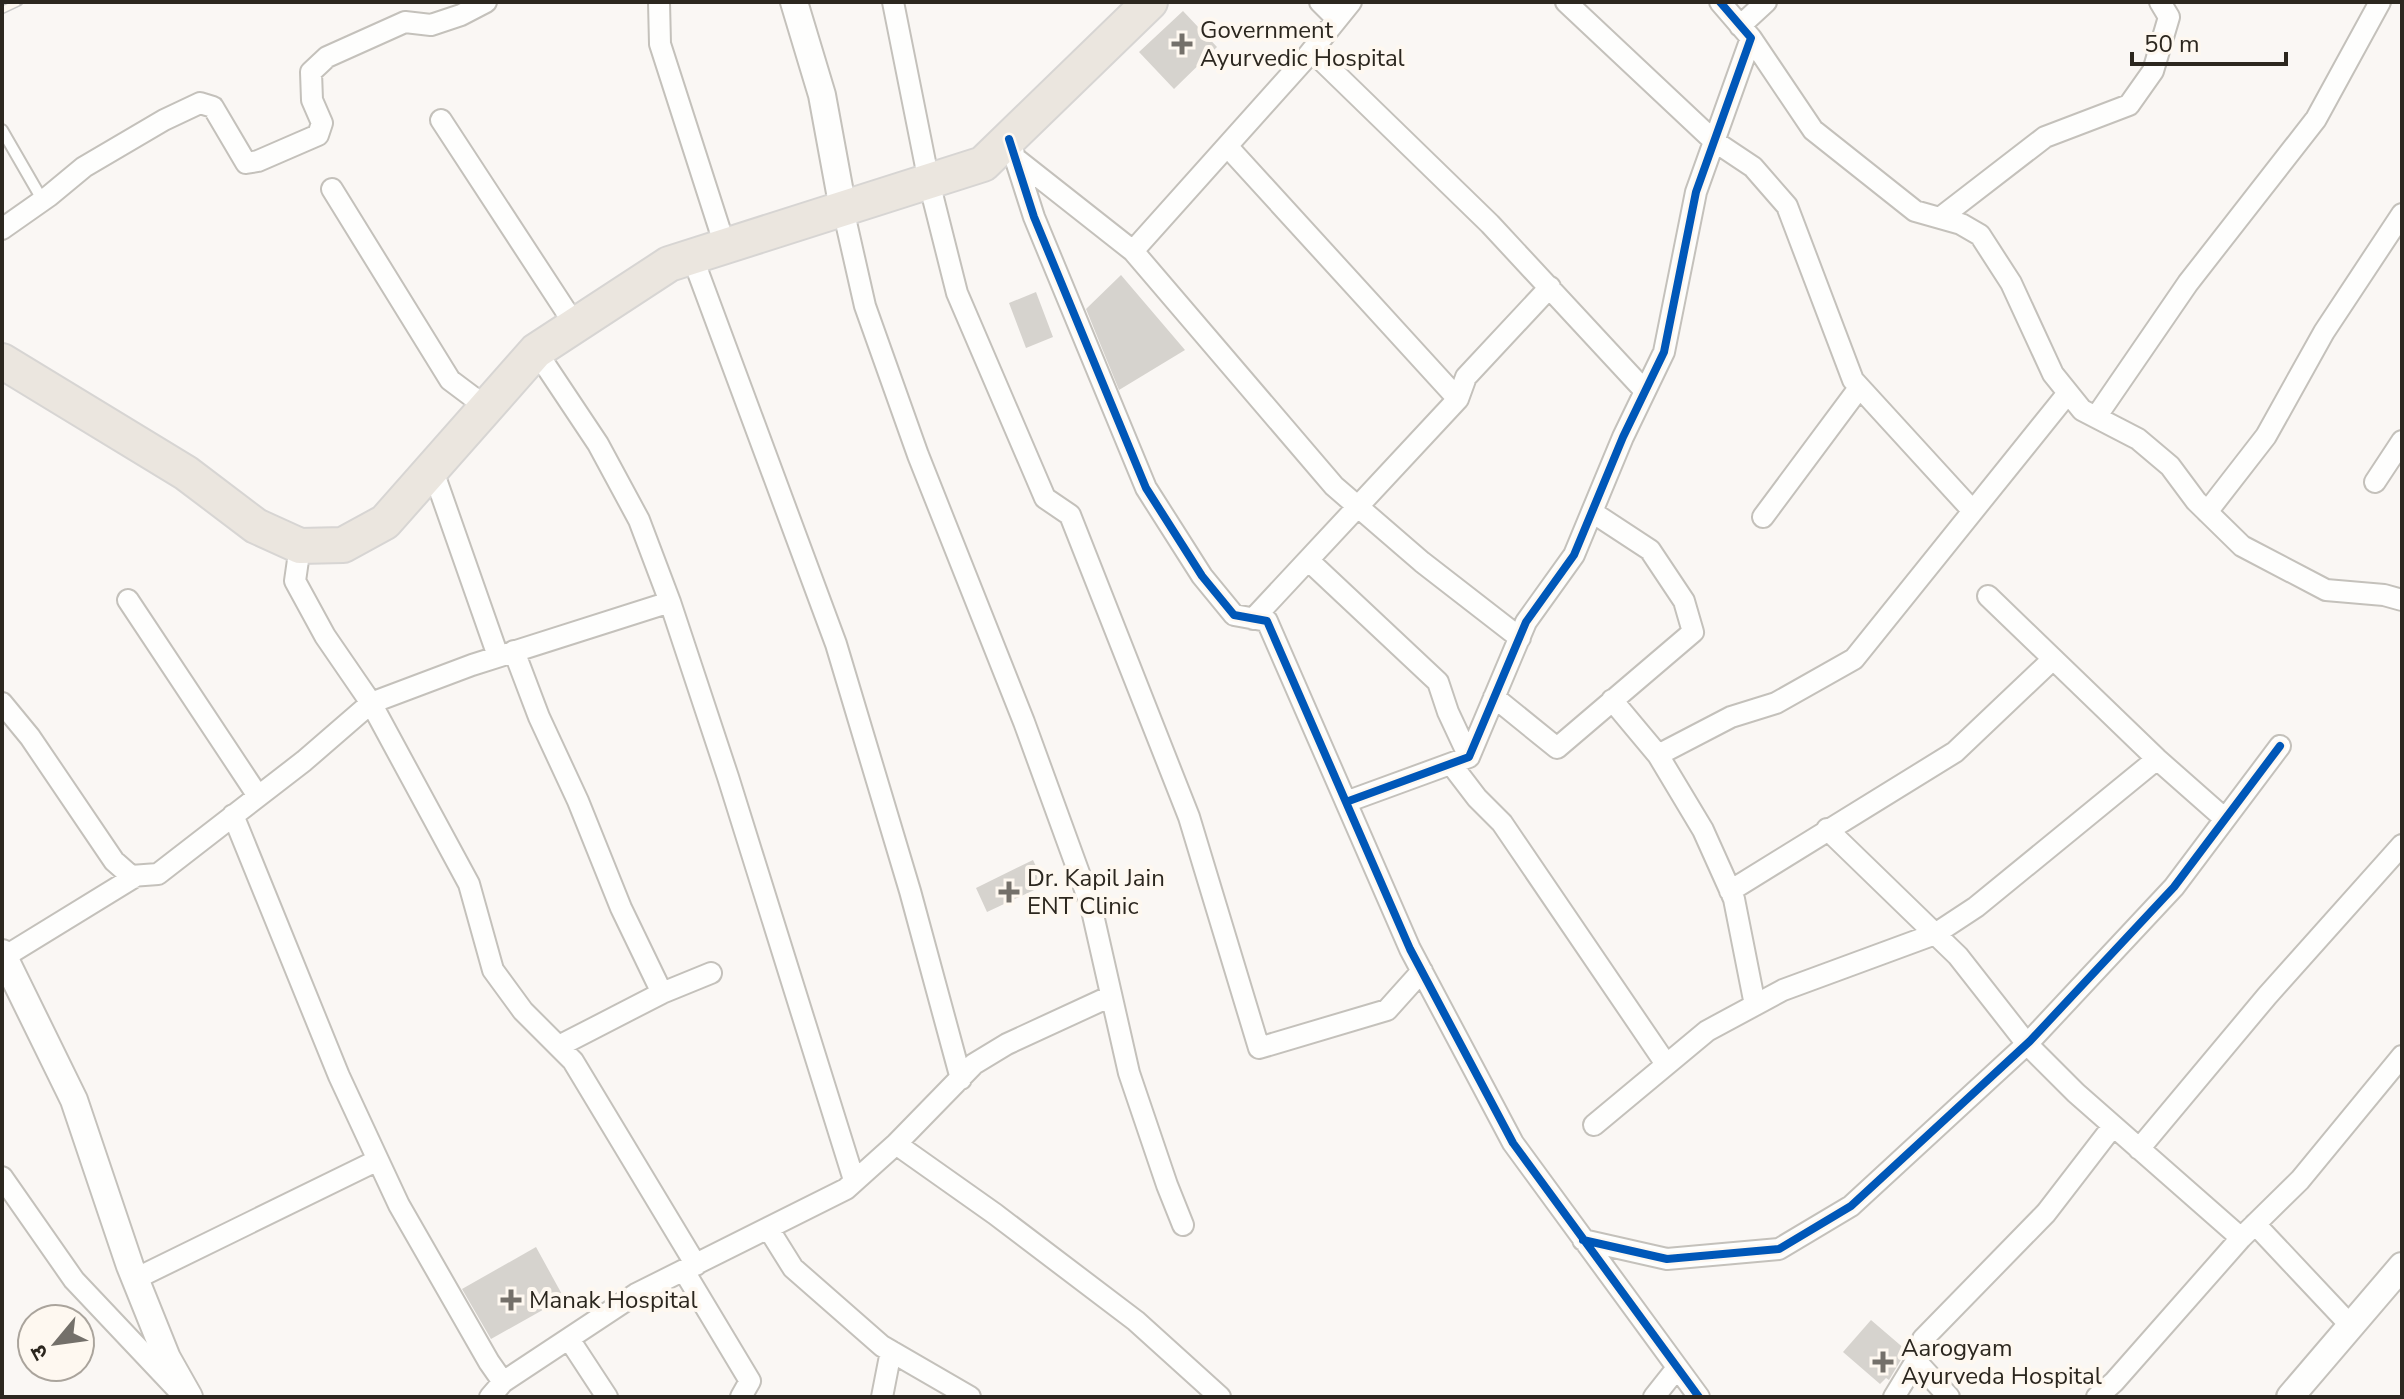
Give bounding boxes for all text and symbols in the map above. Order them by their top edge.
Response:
place label: Government Ayurvedic Hospital [1200,14,1405,74]
scale bar [2132,16,2286,66]
text: 50 m [2144,28,2200,60]
marker: Government Ayurvedic Hospital [1171,33,1193,55]
place label: Dr. Kapil Jain ENT Clinic [1027,862,1165,922]
marker: Dr. Kapil Jain ENT Clinic [998,881,1020,903]
place label: Manak Hospital [529,1284,698,1316]
marker: Manak Hospital [500,1289,522,1311]
north arrow [16,1303,96,1383]
place label: Aarogyam Ayurveda Hospital [1901,1332,2102,1392]
text: उ [23,1338,56,1365]
marker: Aarogyam Ayurveda Hospital [1872,1351,1894,1373]

